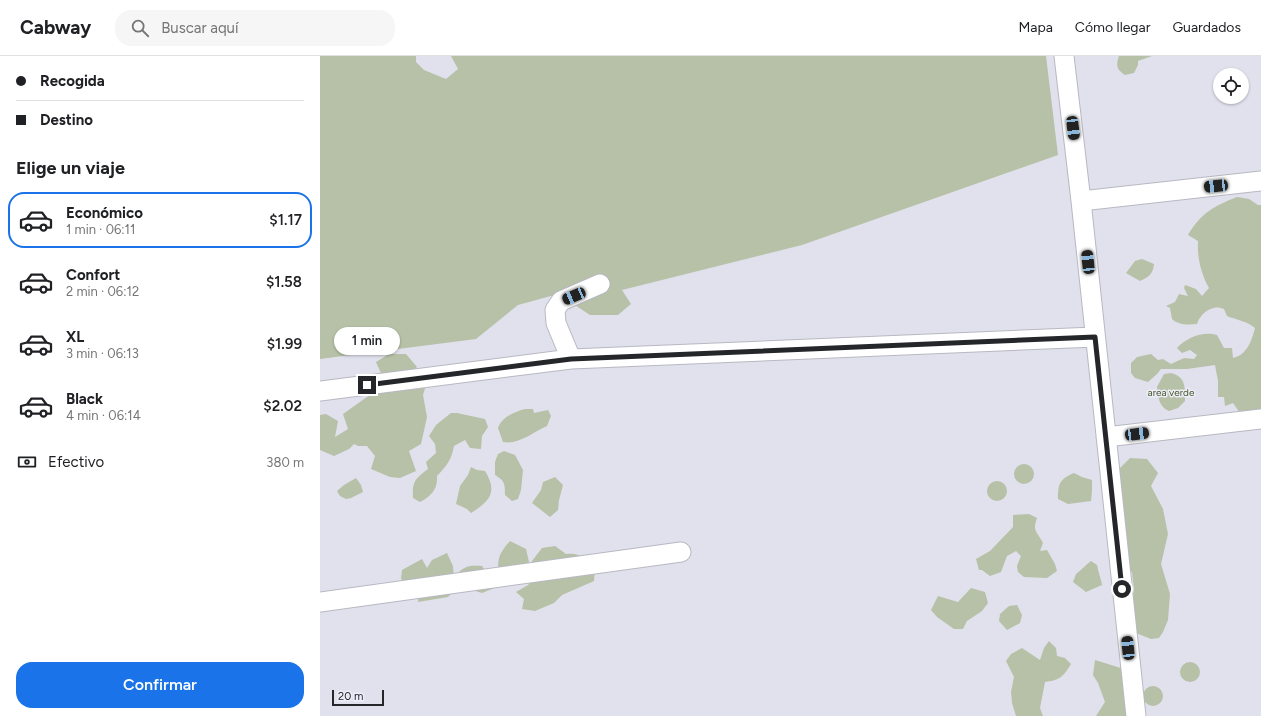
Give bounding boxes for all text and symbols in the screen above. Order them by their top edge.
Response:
search box [115,10,395,46]
text: Cabway [20,16,91,39]
icon: search [129,17,151,39]
text: Buscar aquí [161,19,238,37]
text: Mapa [1018,19,1053,36]
text: Cómo llegar [1075,19,1150,36]
text: Guardados [1172,19,1241,36]
map controls [1213,68,1249,104]
button: locate [1213,68,1249,104]
text: Recogida [40,72,105,90]
text: Destino [40,111,93,129]
car [1066,115,1080,141]
text: Elige un viaje [16,157,125,179]
car [1203,179,1229,193]
icon: car [18,202,54,238]
text: Económico [66,204,143,222]
text: $1.17 [269,211,302,229]
text: 1 min · 06:11 [66,222,135,237]
car [1081,249,1095,275]
icon: car [18,264,54,300]
text: Confort [66,266,120,284]
text: $1.58 [266,273,302,291]
text: 2 min · 06:12 [66,284,139,299]
car [561,286,587,306]
icon: car [18,326,54,362]
callout: 1 min [334,327,400,355]
text: XL [66,328,84,346]
text: 1 min [352,333,382,348]
text: $1.99 [267,335,302,353]
text: 3 min · 06:13 [66,346,139,361]
route end [358,376,376,394]
park label: area verde [1148,386,1195,399]
icon: car [18,388,54,424]
text: Black [66,390,103,408]
text: $2.02 [263,397,302,415]
text: 4 min · 06:14 [66,408,141,423]
car [1124,427,1150,441]
icon: cash [16,451,38,473]
text: Efectivo [48,453,104,471]
text: 380 m [266,455,304,470]
route start [1113,580,1131,598]
car [1121,635,1135,661]
button: Confirmar [16,662,304,708]
scale bar [332,688,384,707]
text: 20 m [338,690,363,703]

